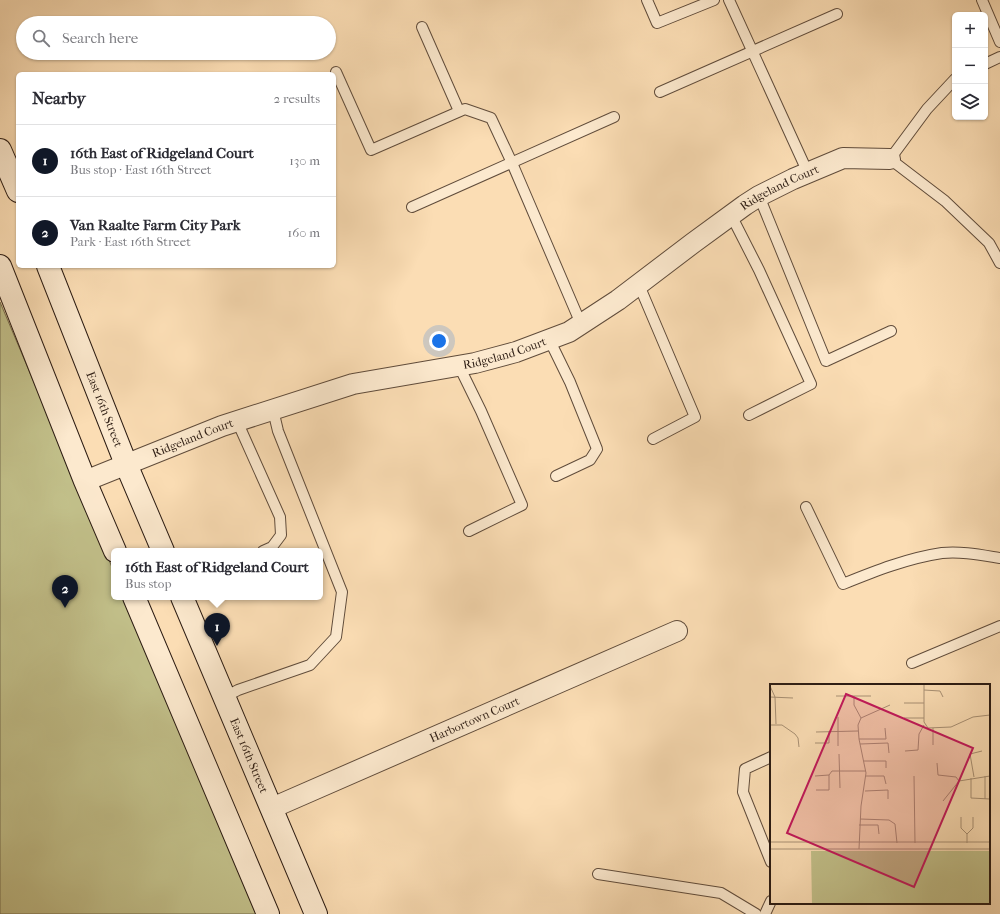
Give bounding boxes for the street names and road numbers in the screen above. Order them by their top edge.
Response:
street label: Ridgeland Court [737,162,822,213]
street label: Ridgeland Court [462,334,549,372]
street label: East 16th Street [83,369,126,450]
street label: Ridgeland Court [150,416,236,460]
street label: Harbortown Court [427,693,522,745]
street label: East 16th Street [227,716,271,796]

